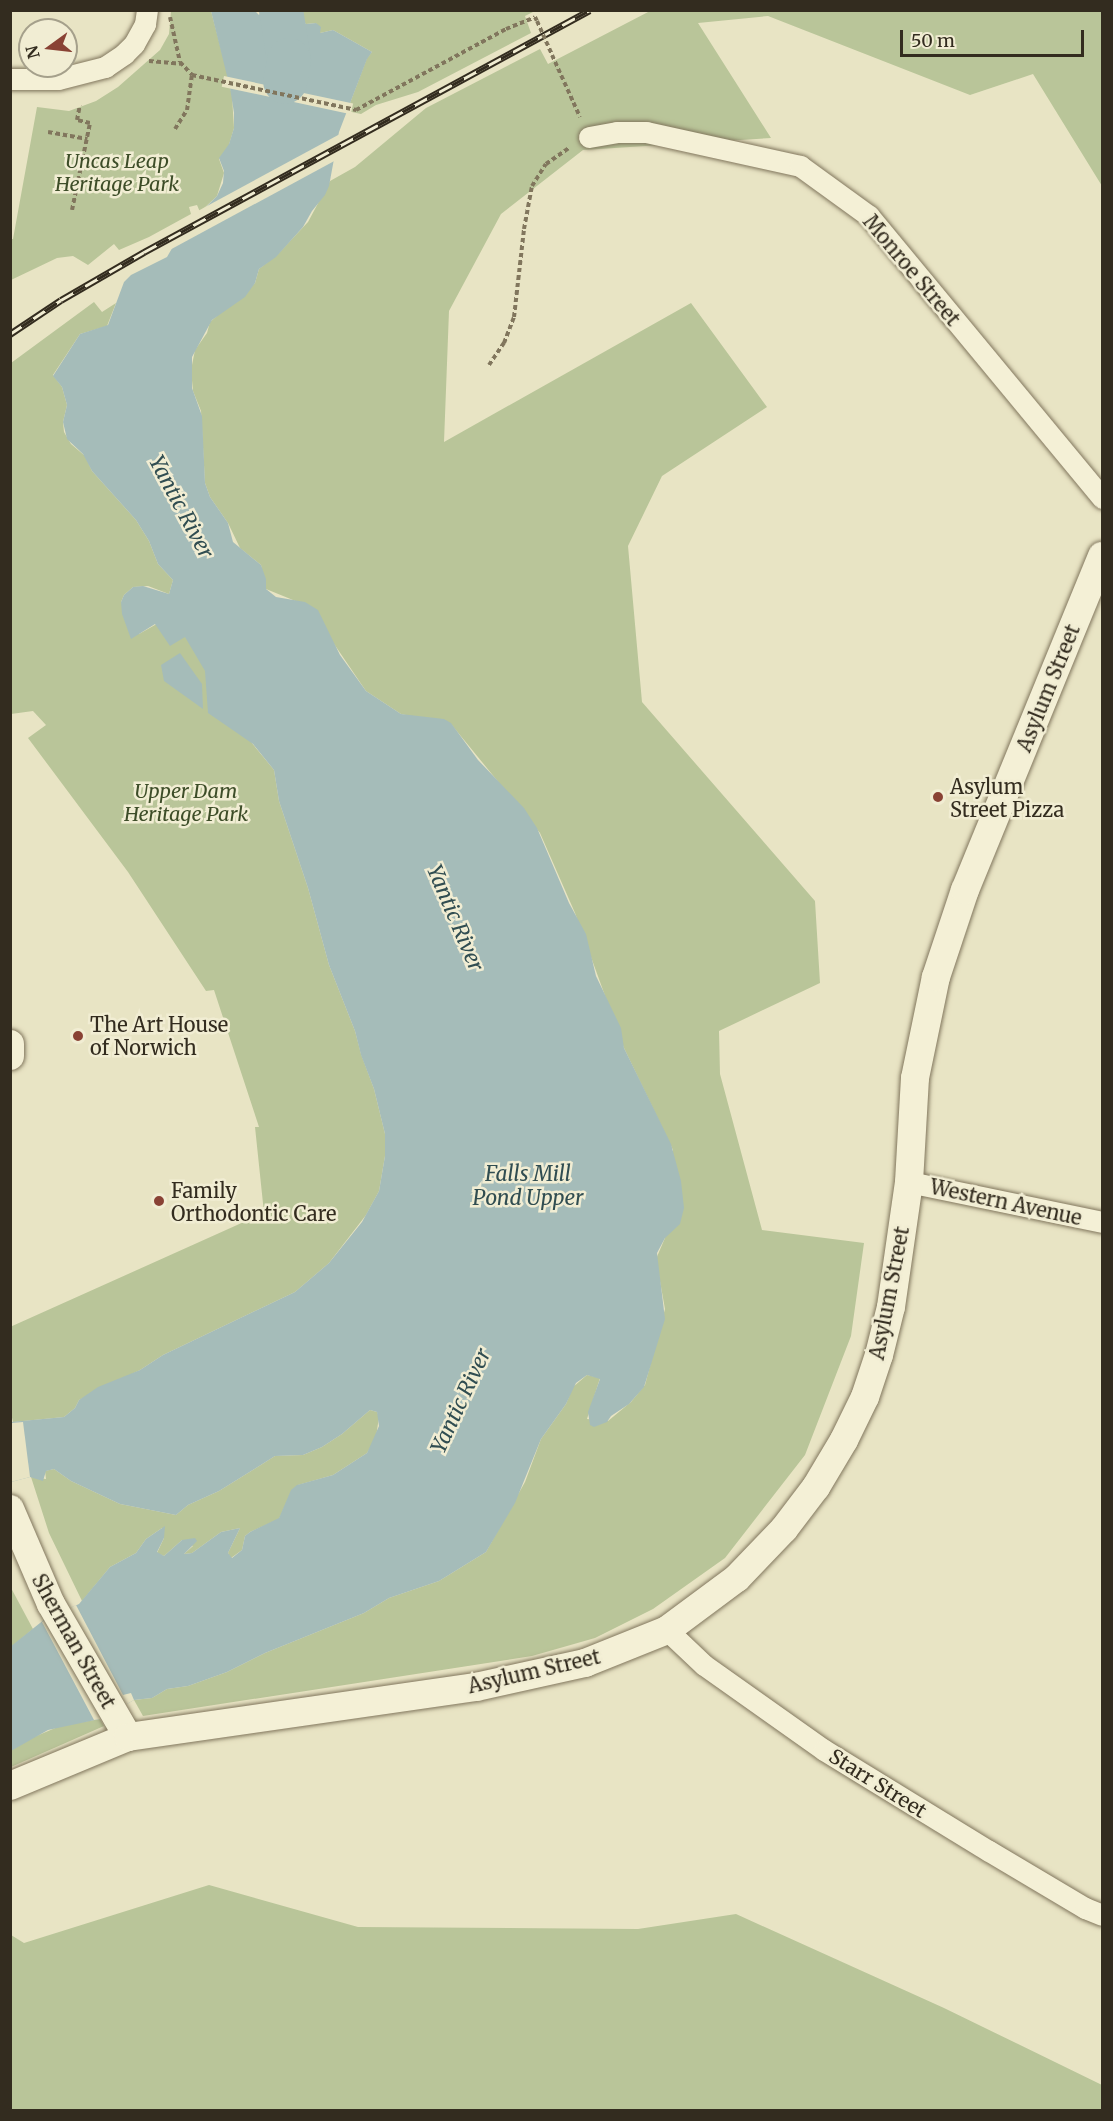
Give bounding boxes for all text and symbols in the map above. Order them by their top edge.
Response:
north arrow [18,18,78,78]
scale bar [903,18,1088,56]
text: 50 m [911,29,955,52]
text: N [21,43,44,61]
park label: Uncas Leap Heritage Park [55,148,179,195]
street label: Monroe Street [859,210,965,330]
water label: Yantic River [143,451,219,563]
street label: Asylum Street [1012,621,1084,755]
place label: Asylum Street Pizza [950,774,1064,821]
park label: Upper Dam Heritage Park [124,778,248,825]
marker: Asylum Street Pizza [931,790,945,804]
water label: Yantic River [421,861,489,975]
place label: The Art House of Norwich [90,1012,228,1059]
marker: The Art House of Norwich [71,1029,85,1043]
water label: Falls Mill Pond Upper [473,1161,583,1211]
street label: Western Avenue [928,1174,1084,1230]
place label: Family Orthodontic Care [171,1178,336,1225]
marker: Family Orthodontic Care [152,1194,166,1208]
street label: Asylum Street [864,1224,914,1362]
water label: Yantic River [426,1345,496,1457]
street label: Sherman Street [27,1570,121,1712]
street label: Asylum Street [465,1644,603,1698]
street label: Starr Street [825,1744,931,1822]

